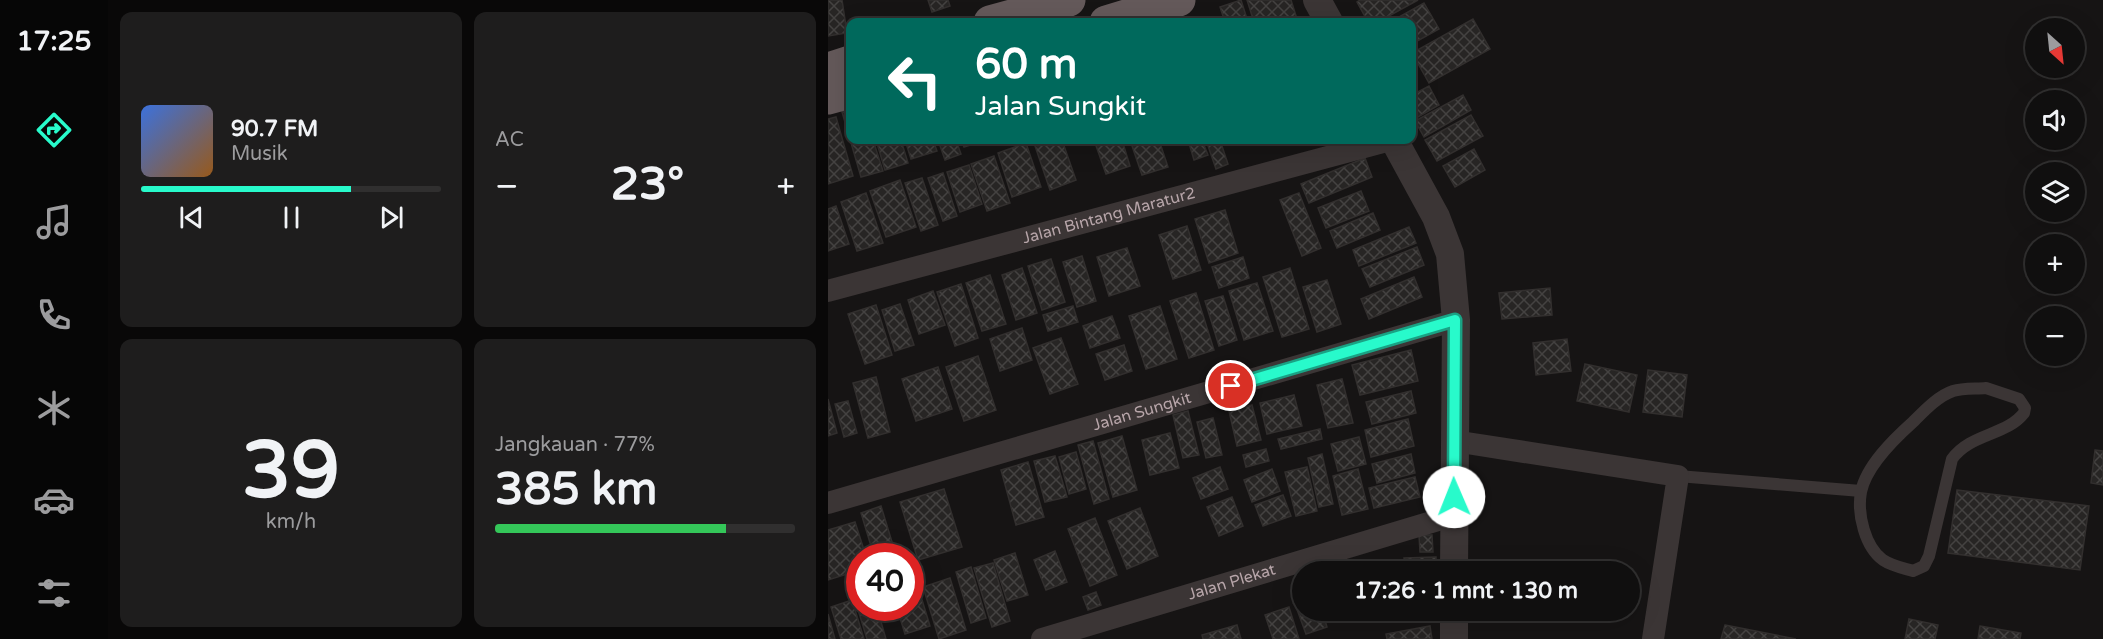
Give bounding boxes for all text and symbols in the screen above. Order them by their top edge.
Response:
north arrow [2025,18,2085,78]
map controls [2025,18,2085,366]
text: 17:25 [17,25,91,58]
text: 60 m [975,39,1077,90]
icon: left [876,42,954,120]
text: Jalan Sungkit [975,90,1146,123]
button: sound [2025,90,2085,150]
icon: directions [33,109,75,151]
text: 90.7 FM [231,116,318,142]
text: AC [495,128,524,152]
text: Musik [231,142,288,166]
text: 23° [611,158,684,212]
button: layers [2025,162,2085,222]
text: − [495,167,519,206]
text: + [776,167,795,206]
street label: Jalan Bintang Maratur2 [1020,183,1198,248]
icon: music [33,201,75,243]
icon: previous [175,201,208,234]
icon: pause [275,201,308,234]
icon: next [375,201,408,234]
button: + [2025,234,2085,294]
icon: phone [33,294,75,336]
button: − [2025,306,2085,366]
pin [1205,360,1256,411]
icon: arrive [1214,369,1247,402]
icon: climate [33,387,75,429]
street label: Jalan Sungkit [1090,388,1193,435]
text: 39 [242,424,340,518]
text: Jangkauan · 77% [495,433,655,457]
text: 385 km [495,463,657,517]
position arrow [1422,465,1486,529]
icon: car [33,479,75,521]
text: km/h [266,510,316,534]
speed limit sign: 40 [846,543,924,621]
street label: Jalan Plekat [1185,559,1278,605]
icon: filters [33,572,75,614]
text: 17:26 · 1 mnt · 130 m [1354,578,1578,604]

